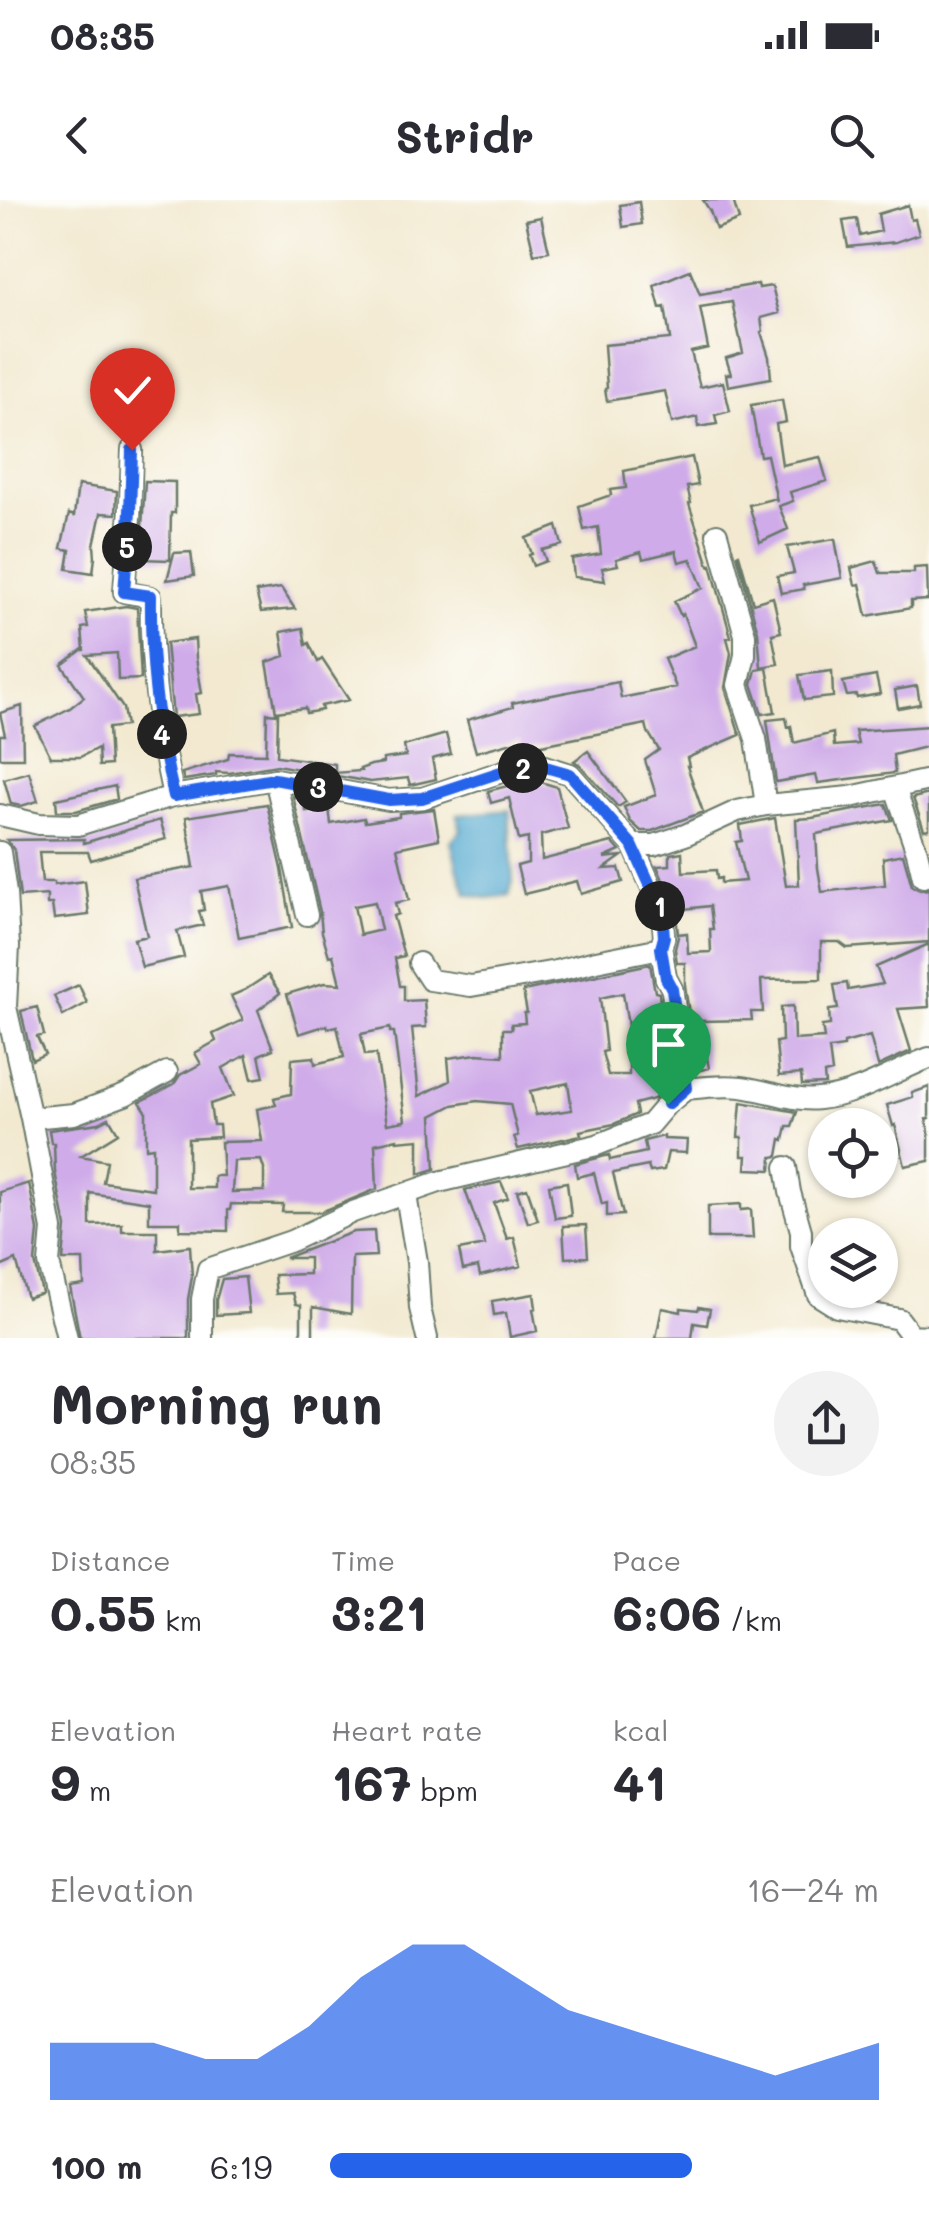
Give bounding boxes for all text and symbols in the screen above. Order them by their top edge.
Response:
text: 08:35 [50,10,155,60]
text: Stridr [395,106,534,164]
icon: back [50,108,105,163]
icon: search [824,108,879,163]
pin [90,348,175,451]
icon: check [105,363,160,418]
pin: 5 [102,522,152,572]
text: 5 [119,529,135,565]
pin: 4 [137,709,187,759]
text: 4 [153,716,171,752]
pin: 2 [498,743,548,793]
text: 2 [515,750,531,786]
pin: 3 [293,762,343,812]
text: 3 [310,769,326,805]
pin: 1 [635,881,685,931]
text: 1 [654,888,666,924]
pin [626,1002,711,1105]
icon: arrive [641,1017,696,1072]
map controls [808,1108,898,1308]
button: locate [808,1108,898,1198]
button: layers [808,1218,898,1308]
text: Morning run [50,1366,383,1438]
button: share [774,1371,879,1476]
text: 08:35 [50,1440,136,1482]
text: Distance [50,1542,171,1578]
text: Time [331,1542,395,1578]
text: Pace [613,1542,681,1578]
text: 0.55 [50,1578,156,1644]
text: 3:21 [331,1578,427,1644]
text: 6:06 [613,1578,721,1644]
text: km [156,1602,202,1638]
text: /km [721,1602,782,1638]
text: Elevation [50,1712,176,1748]
text: Heart rate [331,1712,483,1748]
text: kcal [613,1712,668,1748]
text: 9 [50,1748,80,1814]
text: 167 [331,1748,412,1814]
text: 41 [613,1748,667,1814]
text: m [80,1772,111,1808]
text: bpm [412,1772,478,1808]
text: Elevation [50,1868,194,1910]
text: 16–24 m [747,1868,879,1910]
text: 100 m [50,2145,142,2187]
text: 6:19 [210,2145,272,2187]

